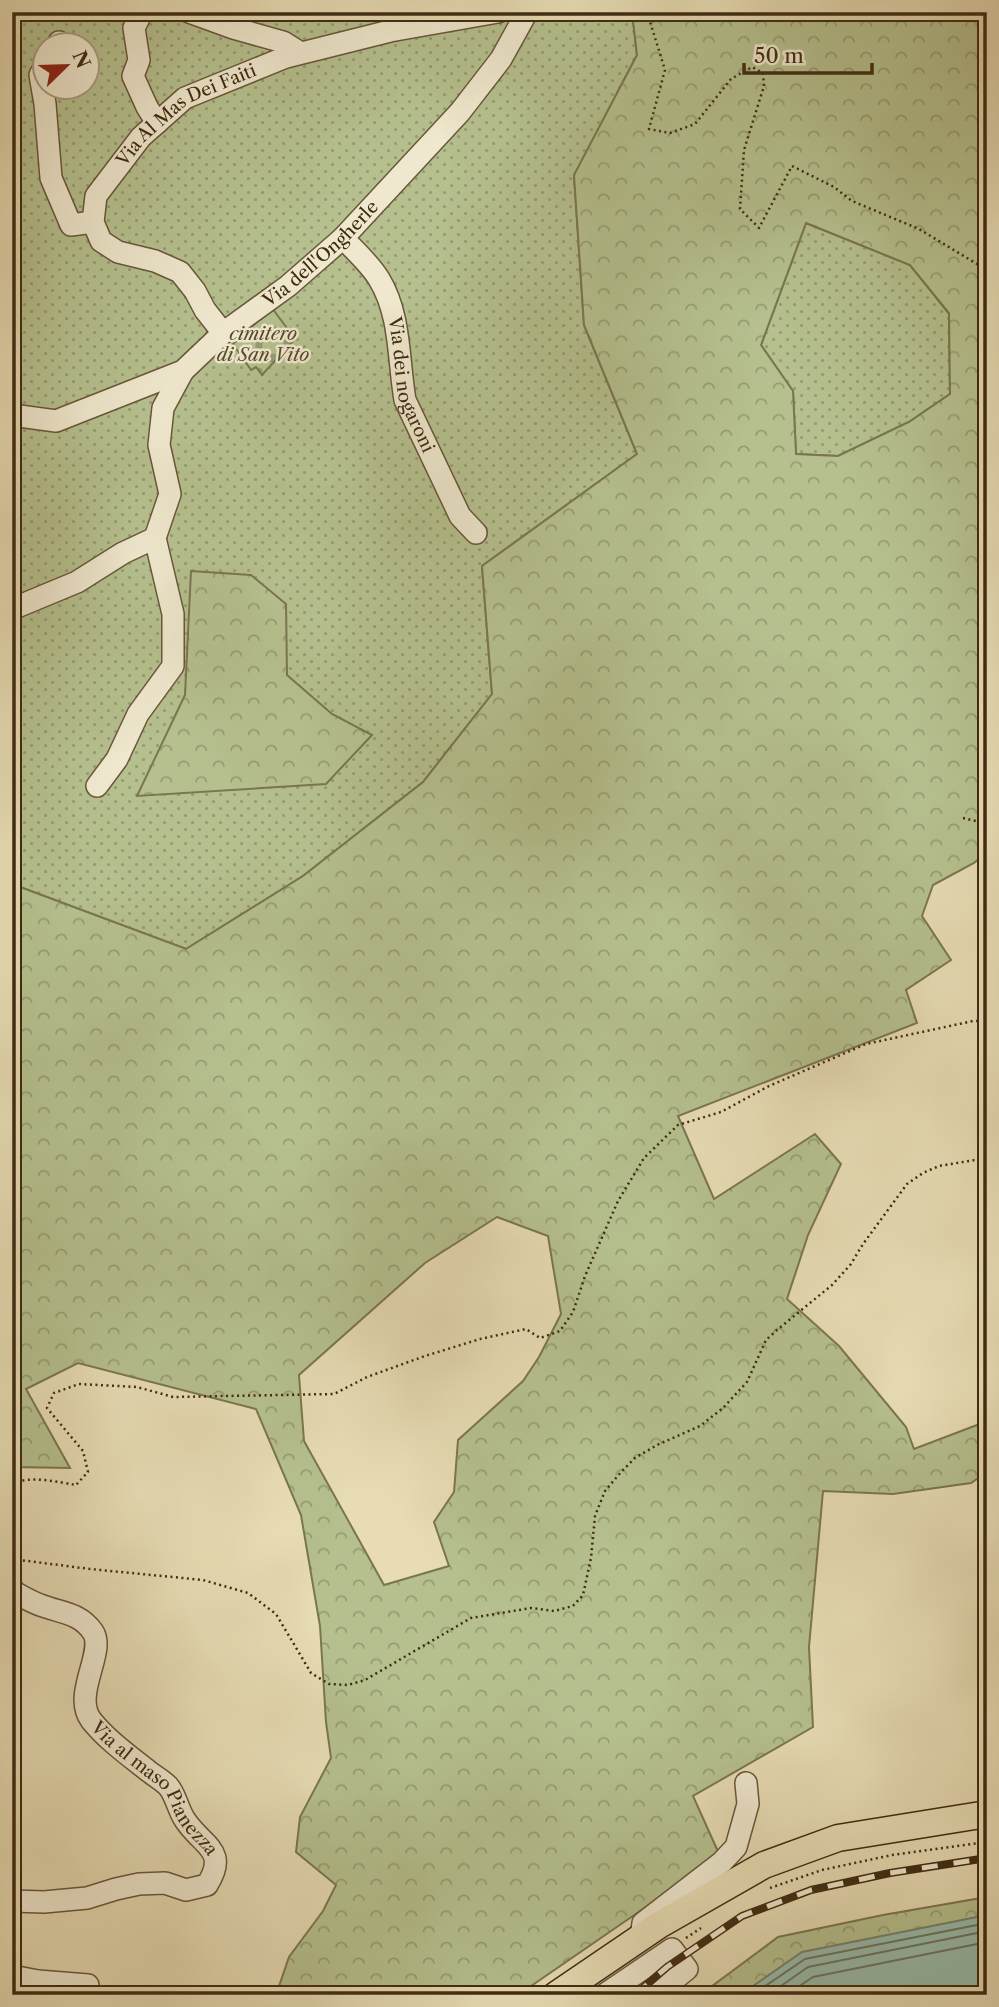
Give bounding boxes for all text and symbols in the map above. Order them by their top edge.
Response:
north arrow [32,32,102,102]
scale bar [744,32,871,76]
text: 50 m [754,43,804,68]
text: N [67,47,95,72]
street label: Via Al Mas Dei Faiti [111,59,260,171]
street label: Via dell'Ongherle [258,196,383,312]
street label: Via dei nogaroni [383,314,439,456]
park label: cimitero di San Vito [217,323,309,366]
street label: Via al maso Pianezza [86,1716,223,1860]

